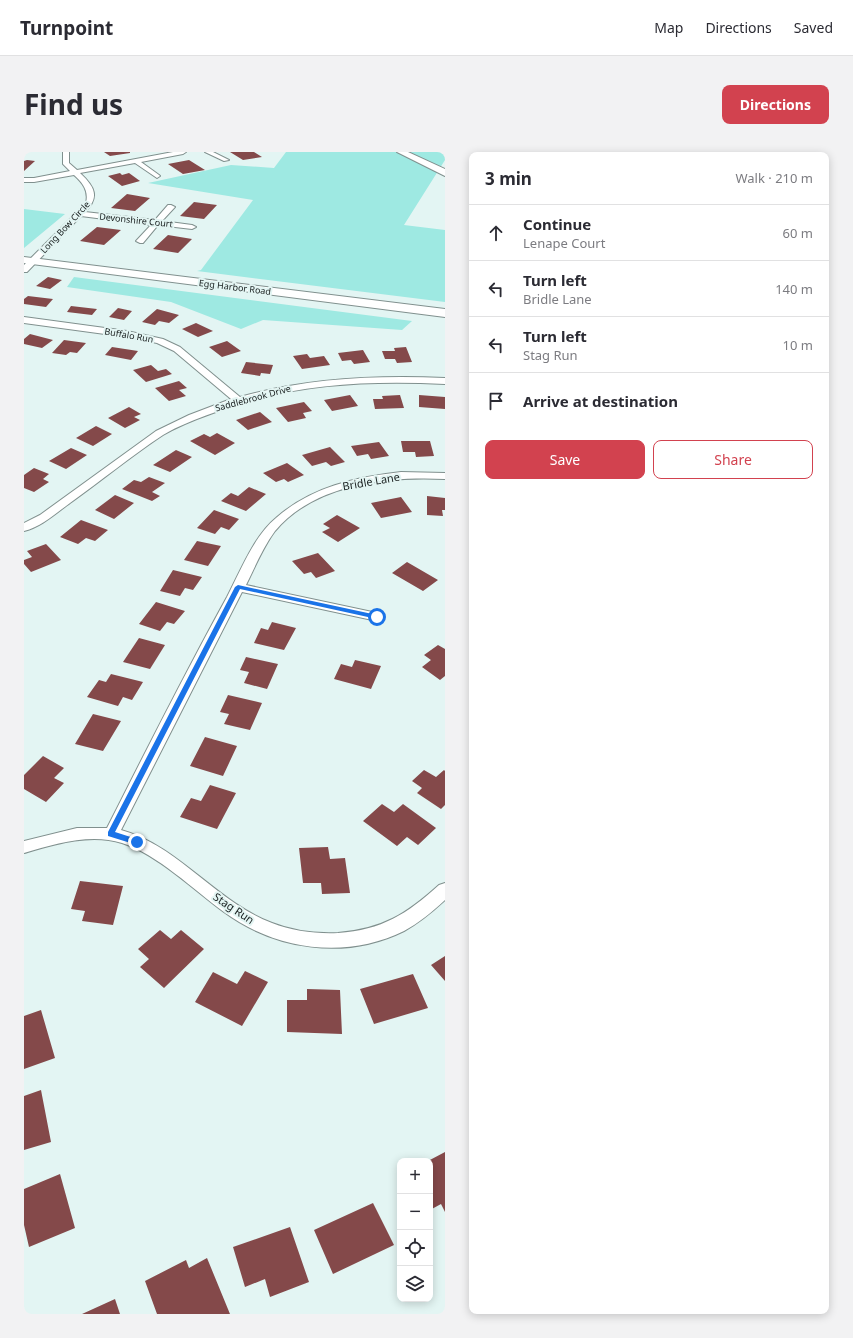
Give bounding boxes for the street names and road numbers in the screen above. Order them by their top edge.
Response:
street label: Long Bow Circle [37,198,93,256]
street label: Devonshire Court [99,210,174,230]
street label: Egg Harbor Road [198,276,272,298]
street label: Buffalo Run [104,324,154,346]
street label: Saddlebrook Drive [214,382,292,414]
street label: Bridle Lane [341,469,401,493]
street label: Stag Run [211,889,257,927]

